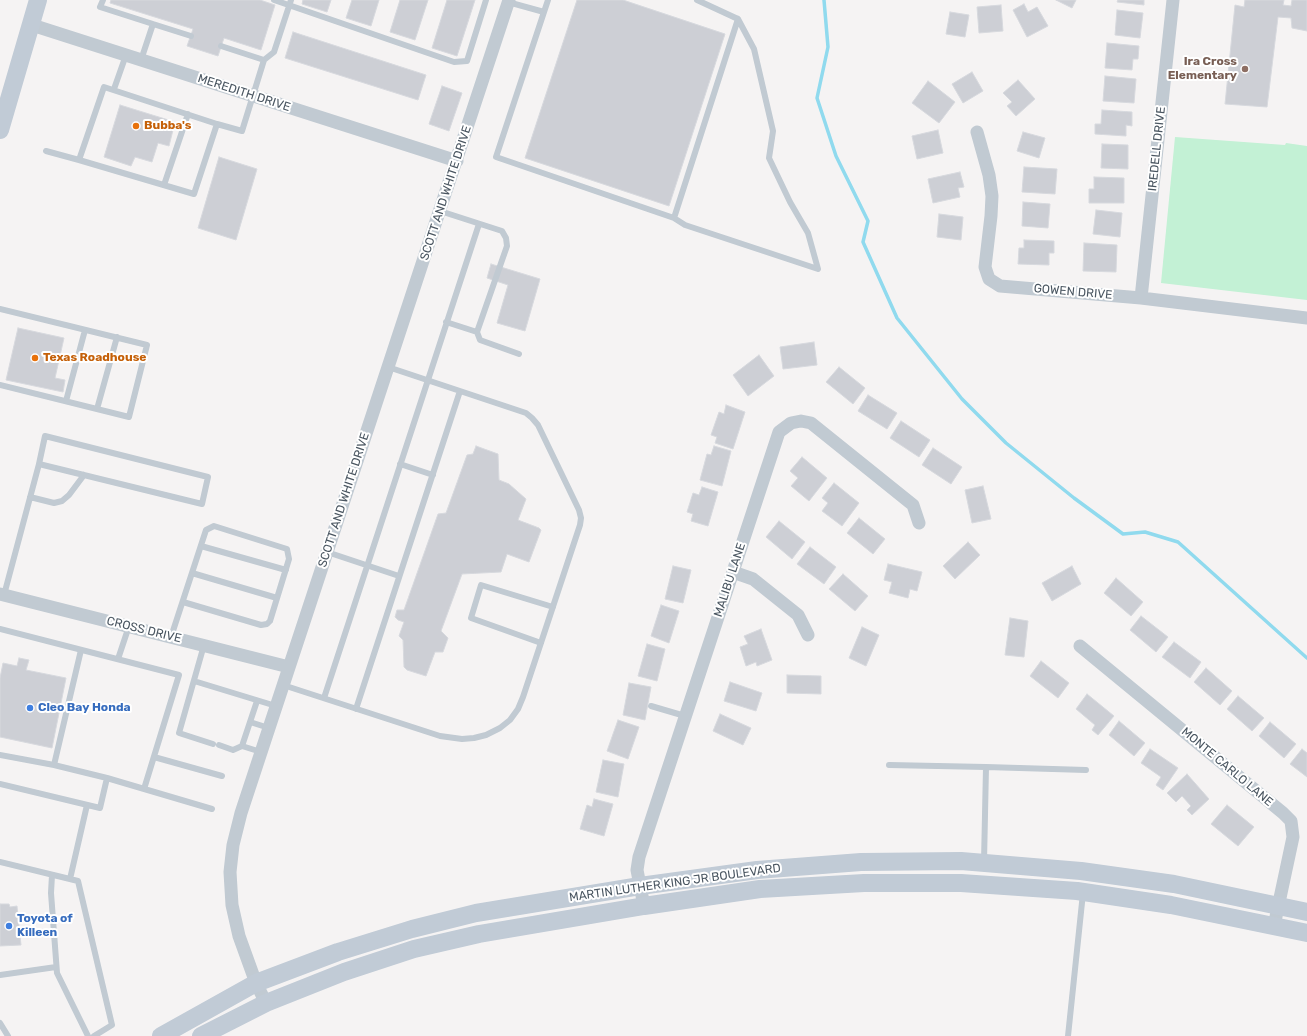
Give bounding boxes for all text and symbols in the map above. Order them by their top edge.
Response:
place label: Ira Cross Elementary [1168,55,1237,83]
marker: Ira Cross Elementary [1240,64,1250,74]
street label: MEREDITH DRIVE [196,71,292,115]
street label: IREDELL DRIVE [1145,106,1169,192]
place label: Bubba's [144,119,191,133]
marker: Bubba's [131,121,141,131]
street label: SCOTT AND WHITE DRIVE [417,124,475,262]
street label: GOWEN DRIVE [1033,281,1113,303]
place label: Texas Roadhouse [43,351,146,365]
marker: Texas Roadhouse [30,353,40,363]
street label: SCOTT AND WHITE DRIVE [315,431,373,569]
street label: MALIBU LANE [711,541,749,619]
street label: CROSS DRIVE [105,614,183,646]
place label: Cleo Bay Honda [38,701,131,715]
marker: Cleo Bay Honda [25,703,35,713]
street label: MONTE CARLO LANE [1178,725,1276,809]
street label: MARTIN LUTHER KING JR BOULEVARD [568,861,782,905]
place label: Toyota of Killeen [17,912,73,940]
marker: Toyota of Killeen [4,921,14,931]

